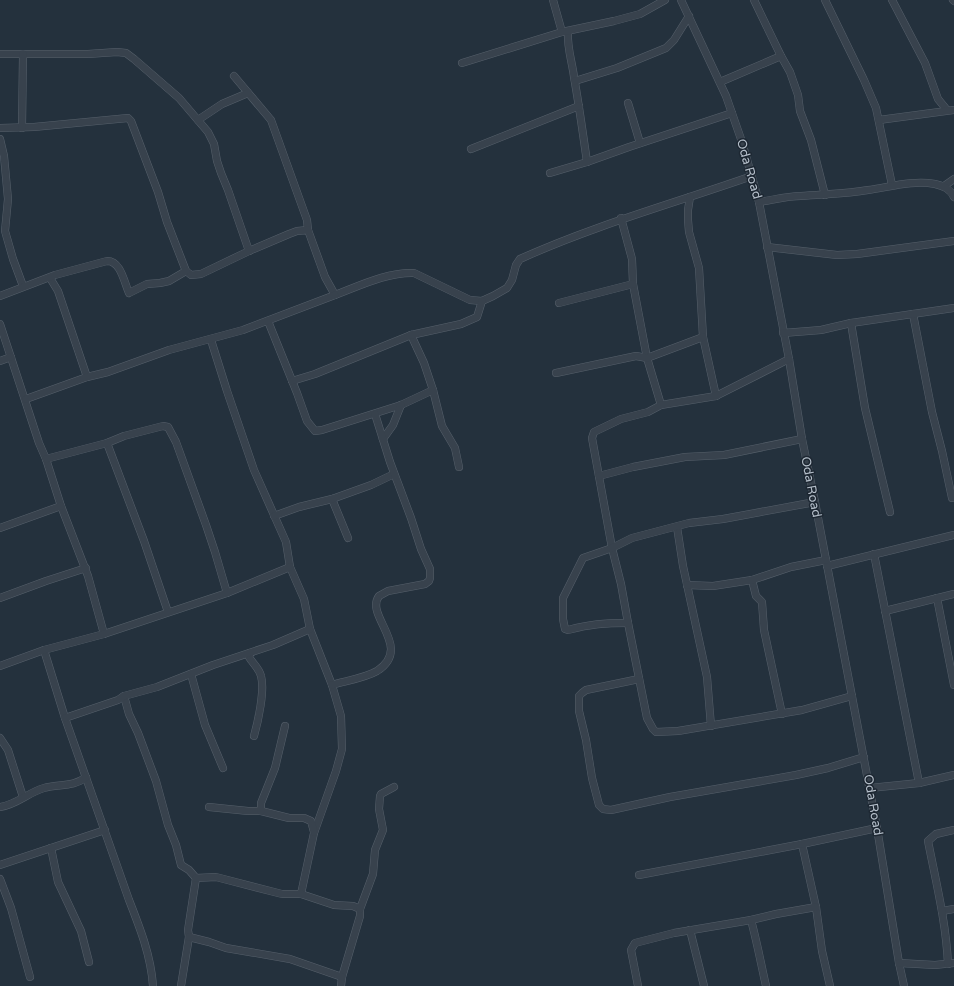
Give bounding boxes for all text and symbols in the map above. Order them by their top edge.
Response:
street label: Oda Road [733,137,765,201]
street label: Oda Road [797,455,825,519]
street label: Oda Road [860,773,886,837]

